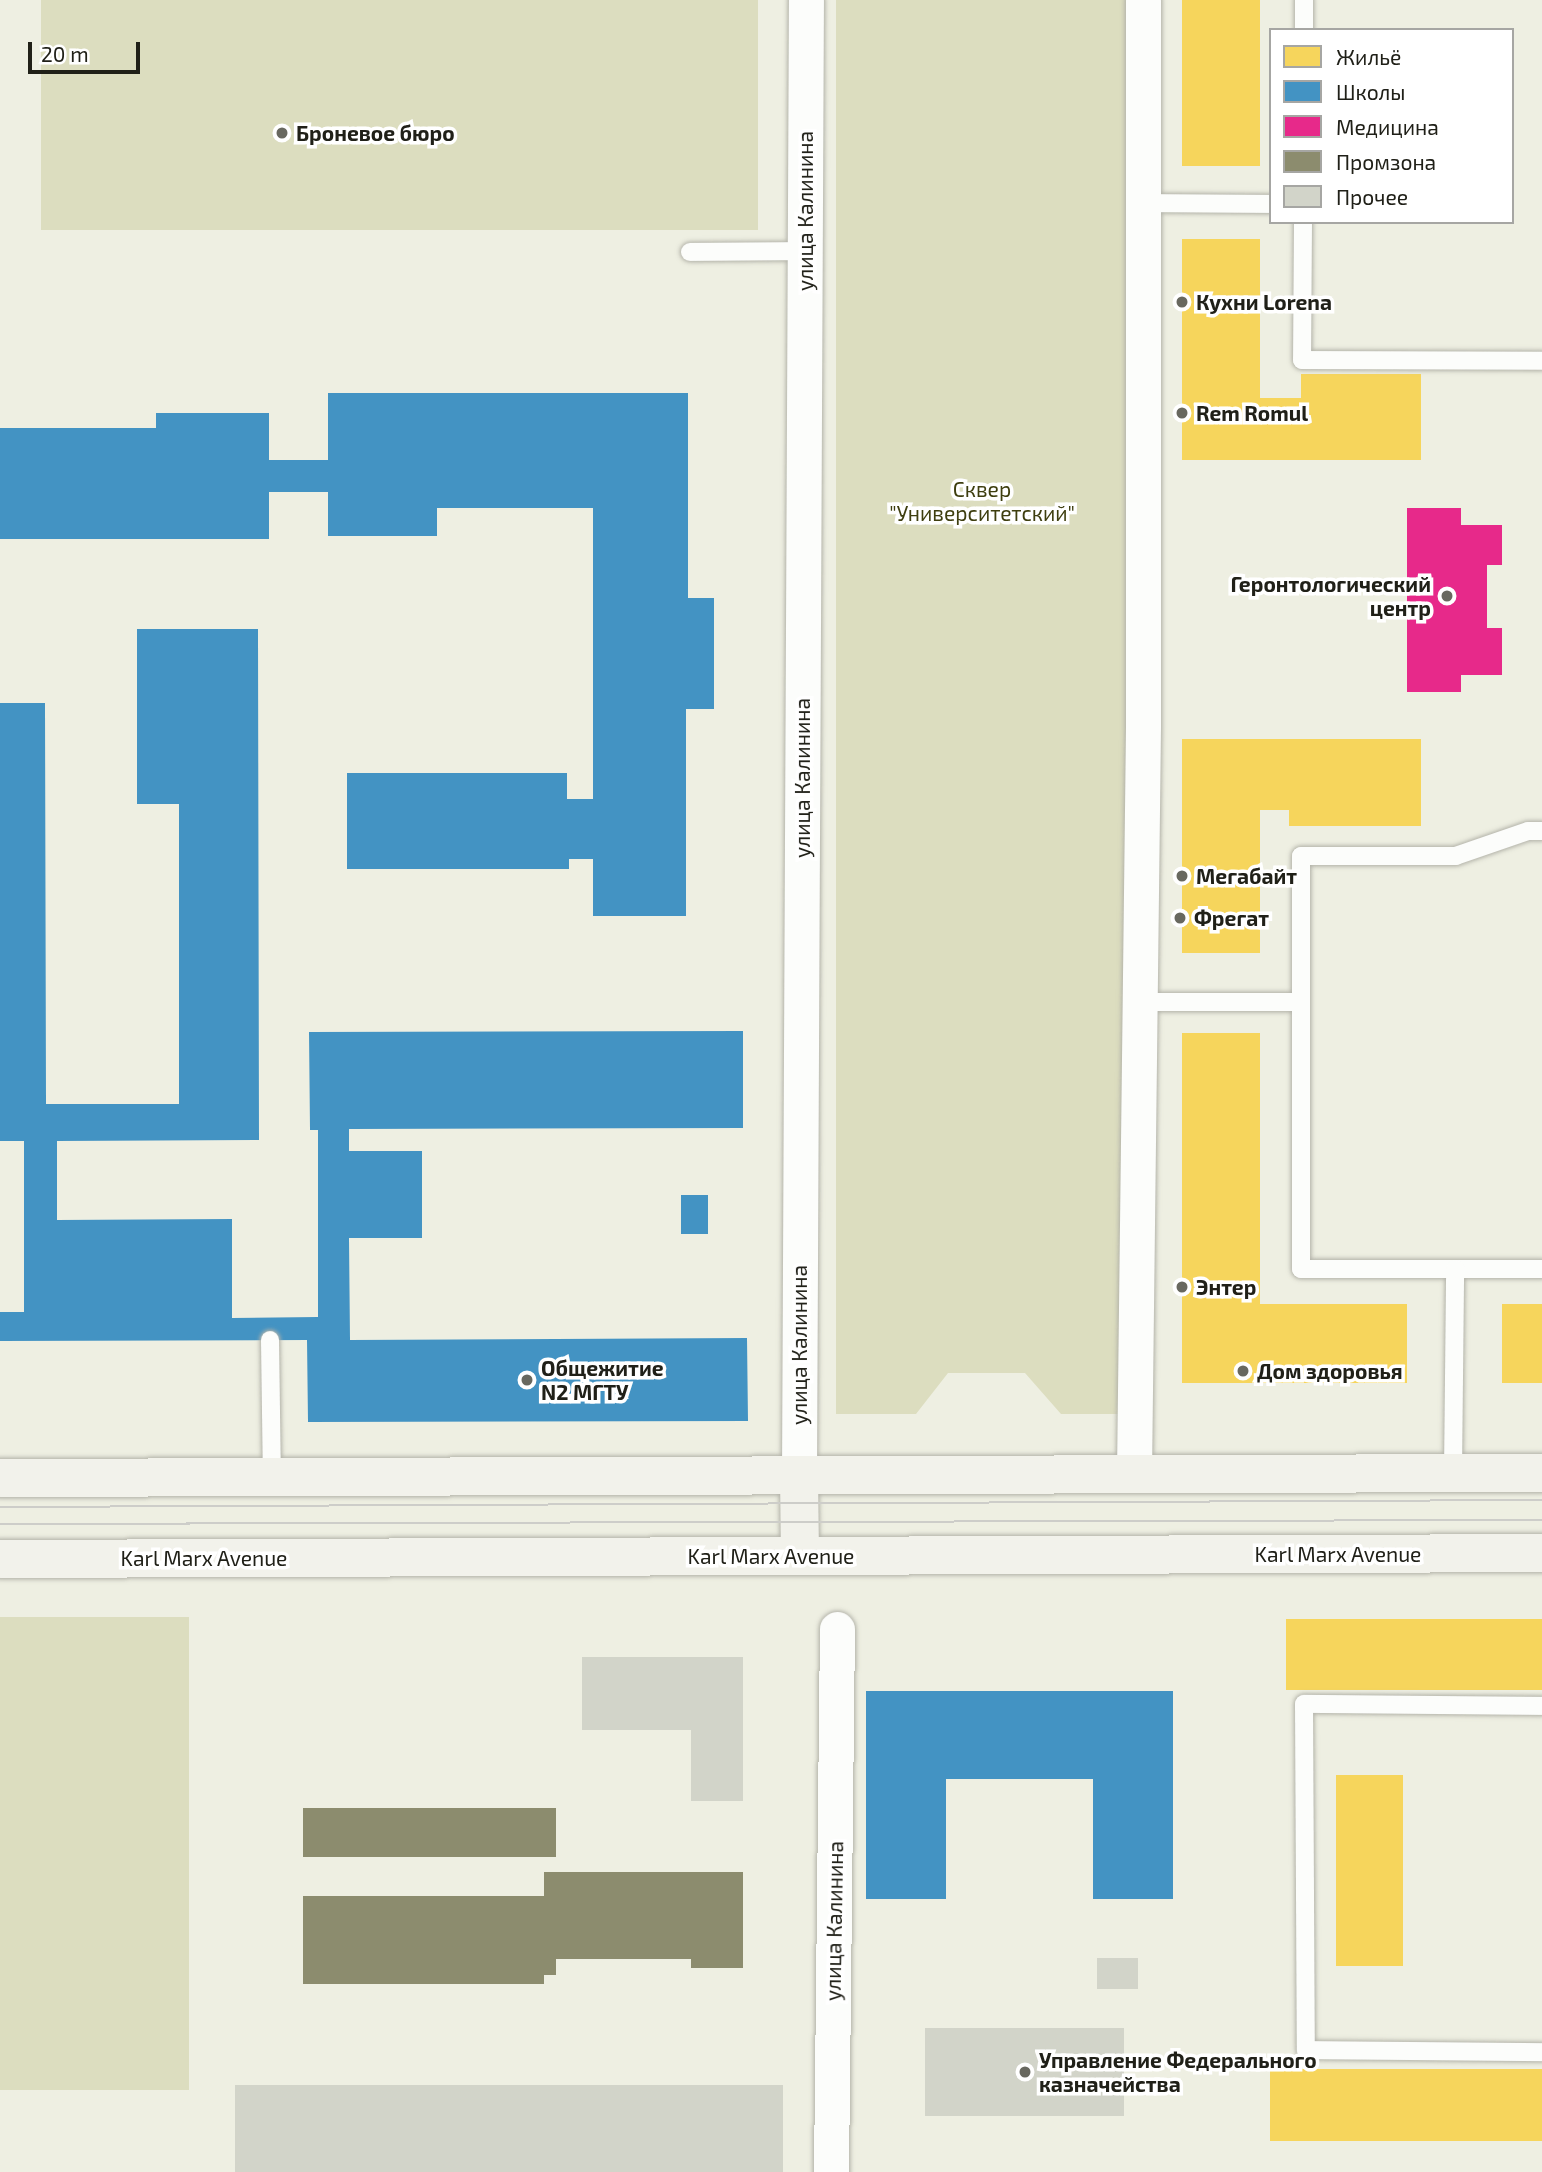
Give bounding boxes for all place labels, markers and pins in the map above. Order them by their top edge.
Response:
place label: Броневое бюро [296,120,455,146]
marker: Броневое бюро [274,125,290,141]
place label: Кухни Lorena [1196,289,1332,315]
marker: Кухни Lorena [1174,294,1190,310]
place label: Rem Romul [1196,400,1308,426]
marker: Rem Romul [1174,405,1190,421]
place label: Геронтологический центр [1231,571,1431,621]
marker: Геронтологический центр [1437,586,1457,606]
place label: Мегабайт [1196,863,1297,889]
marker: Мегабайт [1174,868,1190,884]
place label: Фрегат [1194,905,1269,931]
marker: Фрегат [1172,910,1188,926]
place label: Энтер [1196,1274,1256,1300]
marker: Энтер [1174,1279,1190,1295]
place label: Общежитие N2 МГТУ [541,1355,664,1405]
place label: Дом здоровья [1257,1358,1403,1384]
marker: Дом здоровья [1235,1363,1251,1379]
marker: Общежитие N2 МГТУ [519,1372,535,1388]
place label: Управление Федерального казначейства [1039,2047,1317,2097]
marker: Управление Федерального казначейства [1017,2064,1033,2080]

